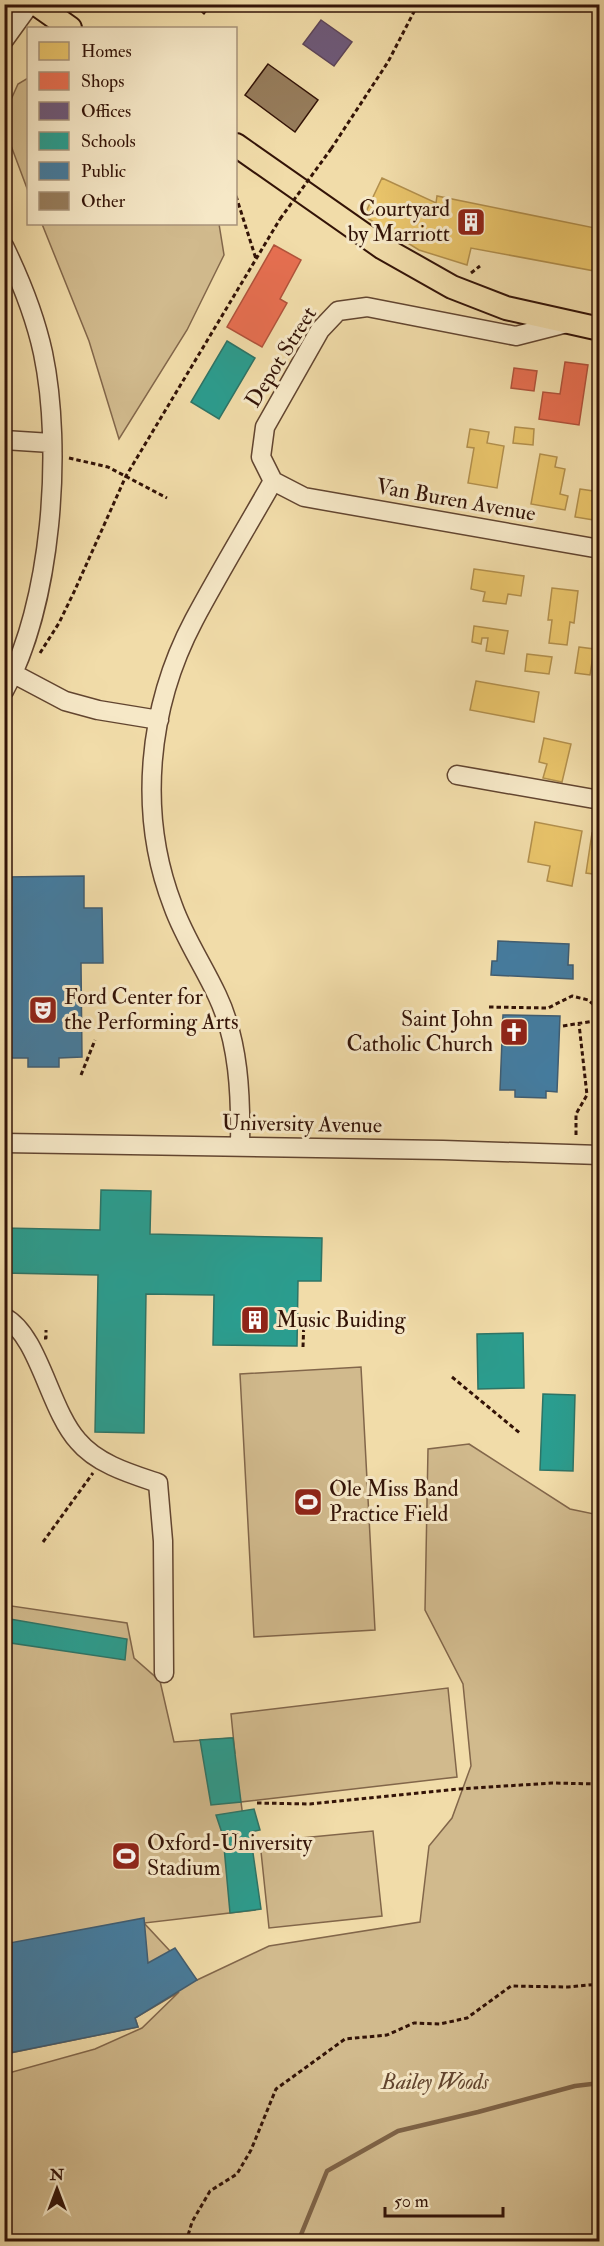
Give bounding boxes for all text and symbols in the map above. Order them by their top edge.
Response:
legend [27,27,237,225]
text: Homes [81,40,132,63]
text: Shops [81,70,124,93]
text: Offices [81,100,131,123]
text: Schools [81,130,136,153]
text: Public [81,160,126,183]
text: Other [81,190,125,213]
place label: Courtyard by Marriott [348,195,450,248]
building icon: Courtyard by Marriott [455,206,487,238]
street label: Depot Street [239,301,324,413]
street label: Van Buren Avenue [374,472,538,528]
place label: Ford Center for the Performing Arts [64,983,239,1036]
theatre icon: Ford Center for the Performing Arts [27,994,59,1026]
place label: Saint John Catholic Church [346,1005,493,1058]
church icon: Saint John Catholic Church [498,1016,530,1048]
street label: University Avenue [222,1109,382,1139]
building icon: Music Buiding [239,1304,271,1336]
place label: Music Buiding [276,1306,407,1334]
place label: Ole Miss Band Practice Field [329,1475,459,1528]
sports icon: Ole Miss Band Practice Field [292,1486,324,1518]
place label: Oxford-University Stadium [147,1829,313,1882]
sports icon: Oxford-University Stadium [110,1840,142,1872]
park label: Bailey Woods [380,2068,490,2096]
north arrow [27,2159,87,2219]
text: N [49,2165,65,2185]
scale bar [385,2180,504,2218]
text: 50 m [394,2190,429,2213]

